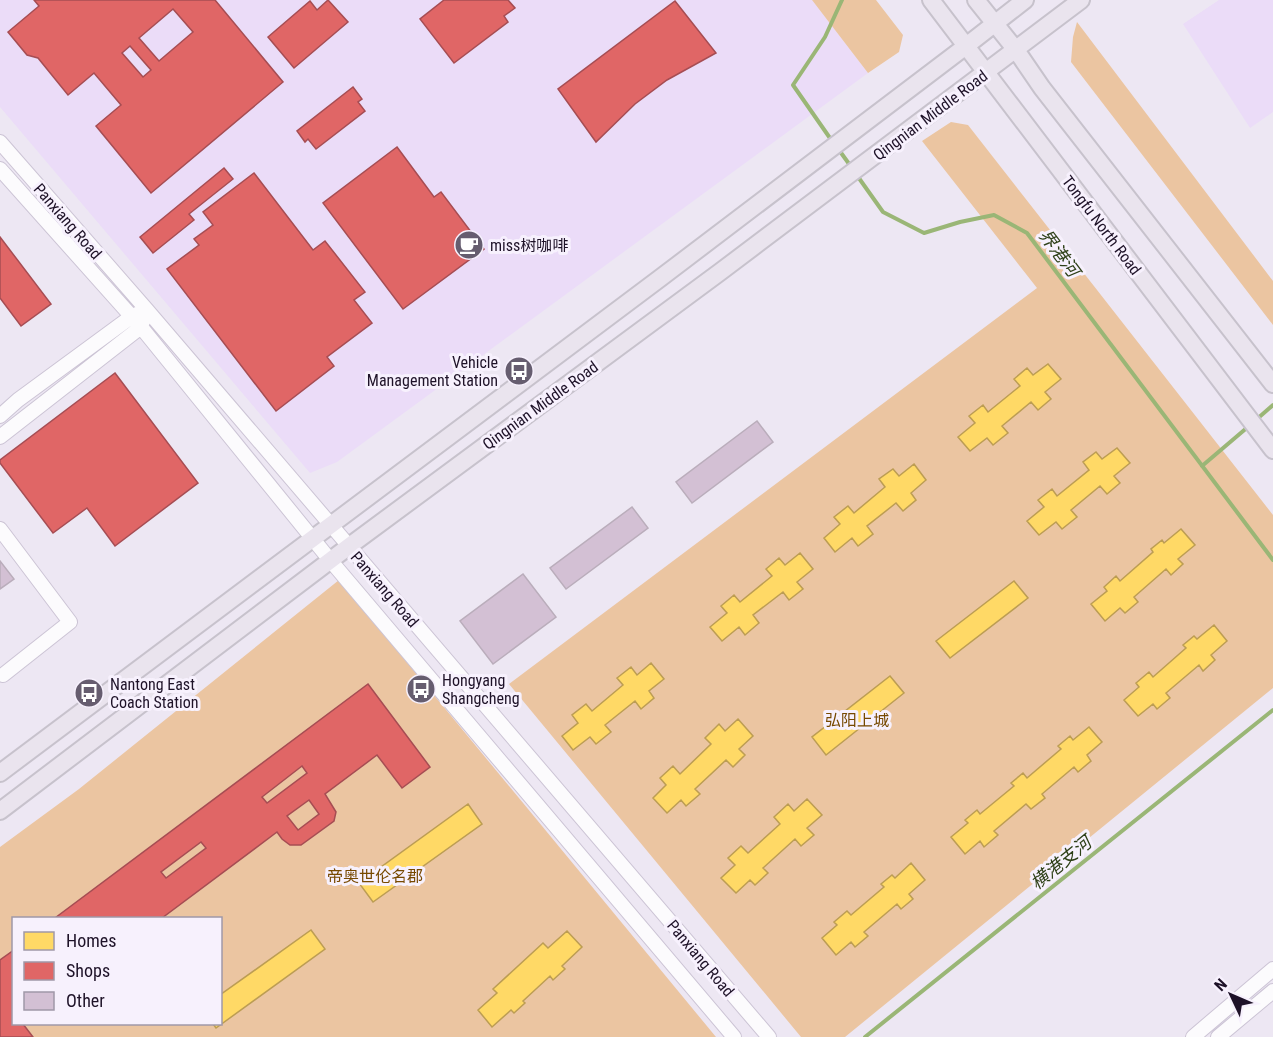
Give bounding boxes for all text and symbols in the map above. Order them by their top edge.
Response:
street label: Qingnian Middle Road [869,66,991,165]
street label: Tongfu North Road [1058,172,1145,279]
street label: Panxiang Road [30,180,106,263]
water label: 界港河 [1035,225,1086,283]
cafe icon: miss树咖啡 [453,229,485,261]
place label: miss树咖啡 [490,236,568,255]
place label: Vehicle Management Station [367,353,498,390]
bus stop icon: Vehicle Management Station [503,355,535,387]
street label: Qingnian Middle Road [479,357,602,454]
street label: Panxiang Road [347,548,423,631]
place label: Hongyang Shangcheng [442,671,520,708]
bus stop icon: Hongyang Shangcheng [405,673,437,705]
place label: Nantong East Coach Station [110,675,198,712]
bus stop icon: Nantong East Coach Station [73,677,105,709]
park label: 弘阳上城 [825,711,889,730]
water label: 横港支河 [1026,830,1098,893]
park label: 帝奥世伦名郡 [327,867,423,886]
street label: Panxiang Road [663,916,738,1000]
legend [12,917,222,1025]
text: Homes [66,930,116,951]
text: Shops [66,960,110,981]
north arrow [1201,965,1261,1025]
text: N [1210,975,1231,995]
text: Other [66,990,105,1011]

